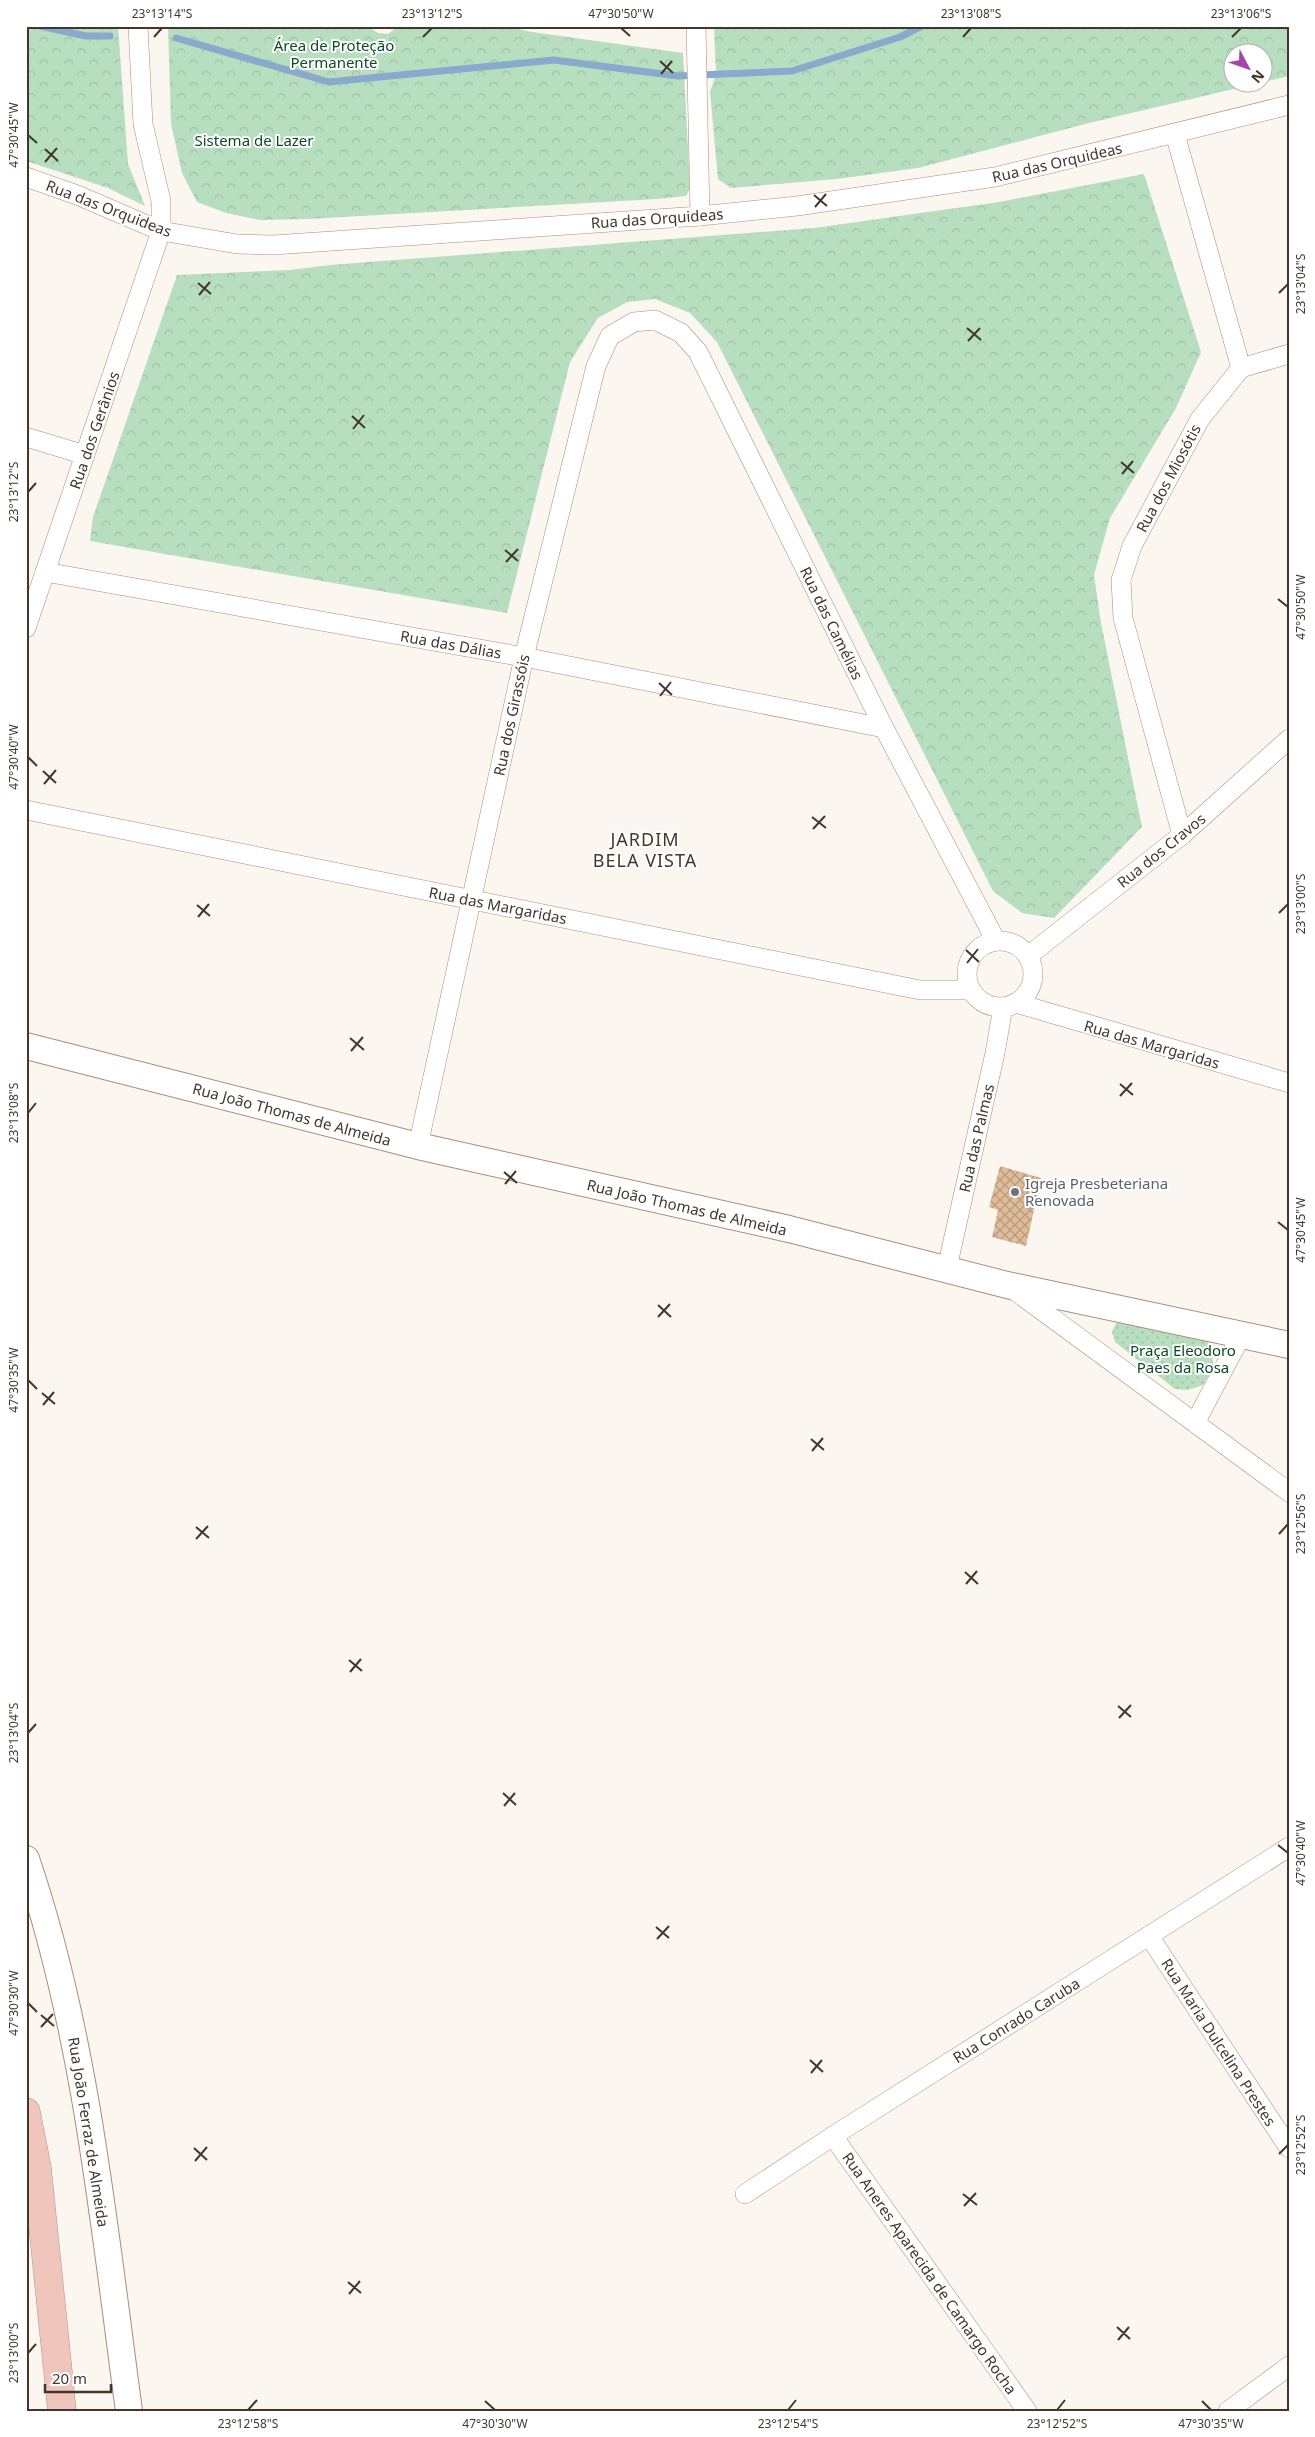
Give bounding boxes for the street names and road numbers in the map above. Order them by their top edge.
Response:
street label: Rua das Orquideas [990,137,1124,187]
street label: Rua das Orquideas [43,175,175,241]
street label: Rua das Orquideas [590,203,724,233]
street label: Rua dos Gerânios [64,368,124,492]
street label: Rua dos Miosótis [1131,421,1205,535]
street label: Rua das Camélias [796,563,868,683]
street label: Rua das Dálias [399,625,503,663]
street label: Rua dos Girassóis [488,652,534,778]
street label: Rua dos Cravos [1113,808,1209,892]
street label: Rua das Margaridas [427,882,569,928]
street label: Rua das Margaridas [1082,1015,1222,1073]
street label: Rua João Thomas de Almeida [191,1078,393,1150]
street label: Rua das Palmas [954,1082,998,1194]
street label: Rua João Thomas de Almeida [585,1174,789,1240]
street label: Rua Maria Dulcelina Prestes [1157,1954,1281,2130]
street label: Rua Conrado Caruba [949,1973,1083,2067]
street label: Rua João Ferraz de Almeida [64,2036,114,2228]
street label: Rua Aneres Aparecida de Camargo Rocha [838,2148,1022,2398]

